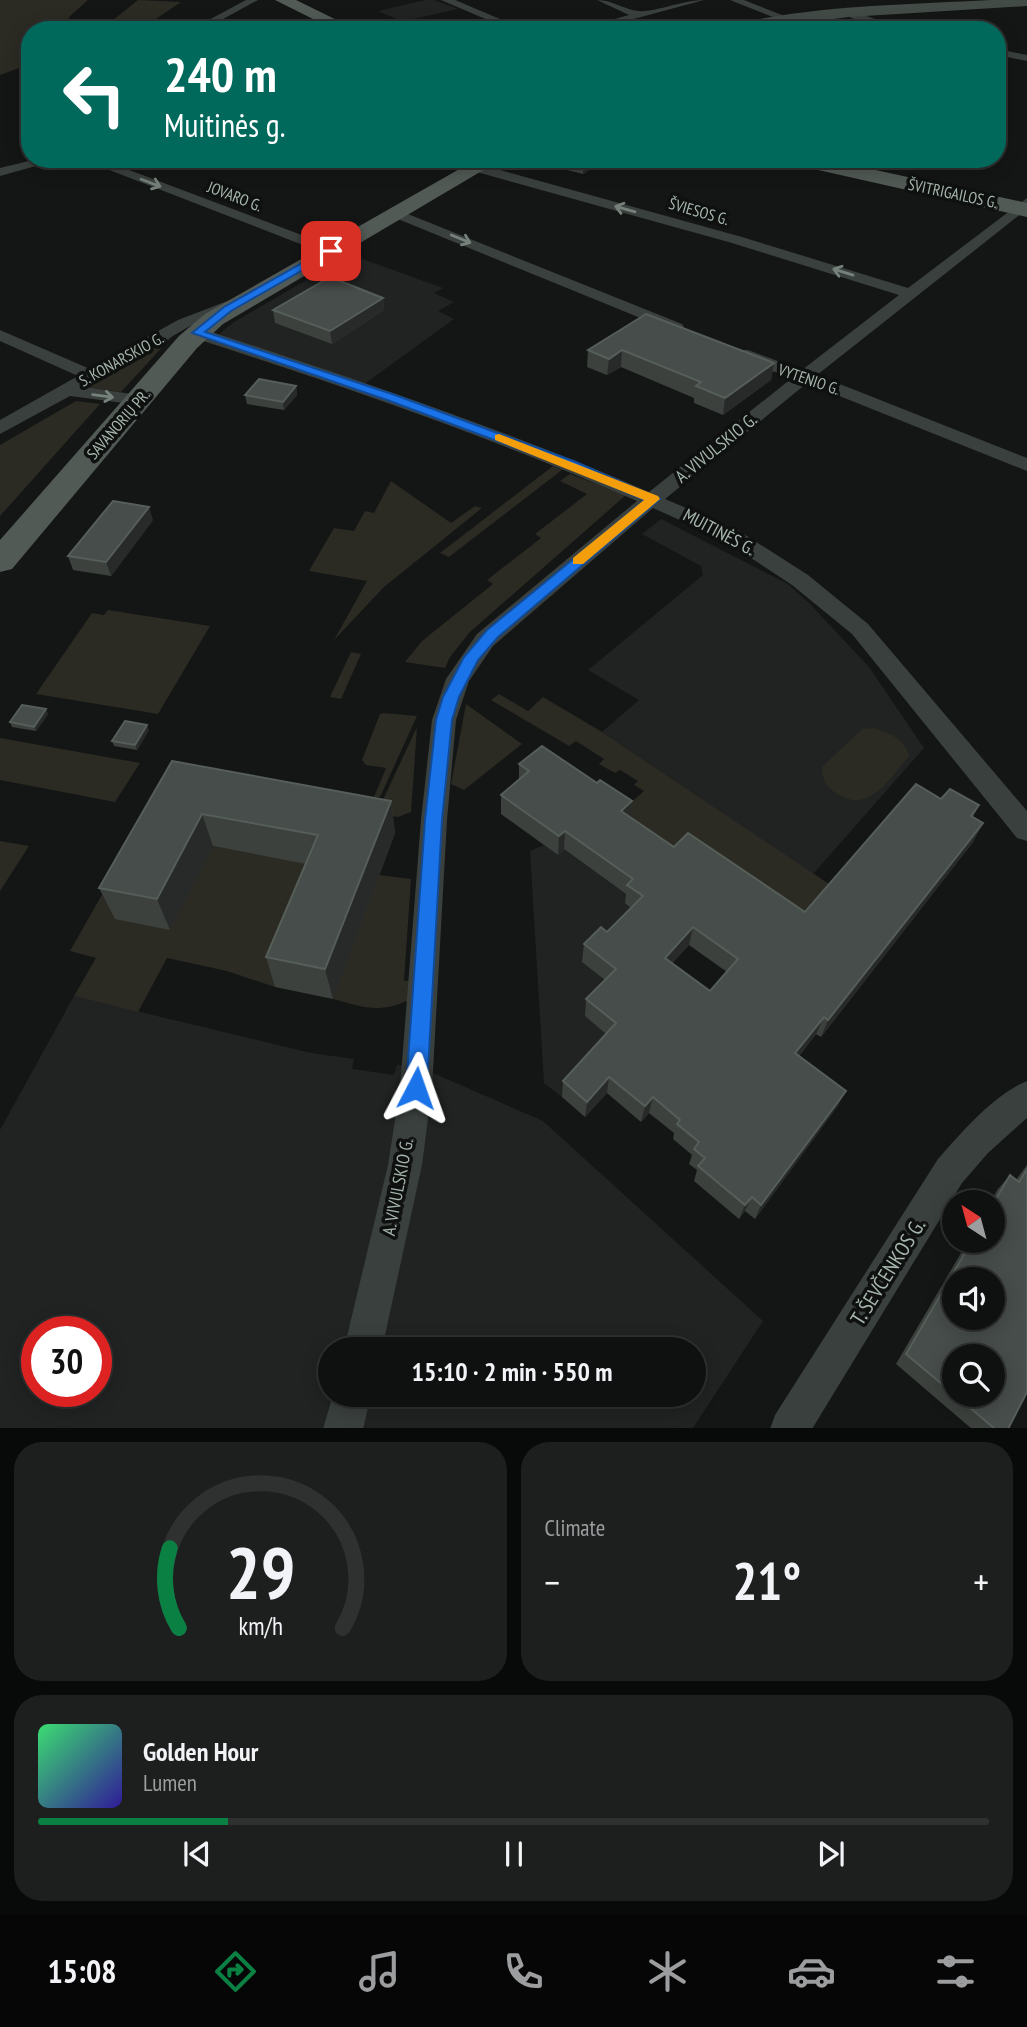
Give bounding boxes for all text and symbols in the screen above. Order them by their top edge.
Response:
text: 240 m [164,42,277,106]
icon: left [49,49,140,140]
text: Muitinės g. [164,104,285,146]
street label: ŠVITRIGAILOS G. [906,174,1000,212]
street label: JOVARO G. [204,176,265,216]
one-way arrow [140,178,162,191]
street label: ŠVIESOS G. [667,193,731,229]
one-way arrow [614,201,636,214]
pin [301,221,361,281]
icon: arrive [312,232,350,270]
one-way arrow [450,233,471,246]
one-way arrow [833,265,855,278]
street label: S. KONARSKIO G. [75,327,167,390]
street label: VYTENIO G. [775,359,842,399]
street label: SAVANORIŲ PR. [82,385,154,463]
one-way arrow [91,389,114,402]
street label: A. VIVULSKIO G. [670,408,761,488]
street label: MUITINĖS G. [679,503,759,560]
position arrow [379,1051,453,1125]
street label: A. VIVULSKIO G. [377,1136,418,1237]
north arrow [942,1190,1004,1253]
map controls [942,1190,1005,1407]
street label: T. ŠEVČENKOS G. [844,1213,931,1330]
button: sound [942,1267,1005,1330]
speed limit sign: 30 [21,1316,112,1407]
button: search [942,1344,1005,1407]
text: 15:10 · 2 min · 550 m [412,1355,612,1388]
text: Climate [545,1513,605,1542]
text: 29 [225,1524,295,1618]
text: 21° [732,1547,801,1614]
text: − [545,1557,560,1606]
text: + [973,1557,989,1606]
text: km/h [238,1609,282,1641]
text: Golden Hour [143,1735,258,1768]
text: Lumen [143,1768,197,1797]
icon: previous [178,1835,216,1873]
icon: pause [495,1835,533,1873]
icon: next [812,1835,850,1873]
icon: directions [211,1947,260,1996]
icon: music [355,1947,404,1996]
icon: phone [499,1947,548,1996]
icon: climate [643,1947,692,1996]
icon: car [787,1947,836,1996]
icon: filters [931,1947,980,1996]
text: 15:08 [47,1950,117,1992]

